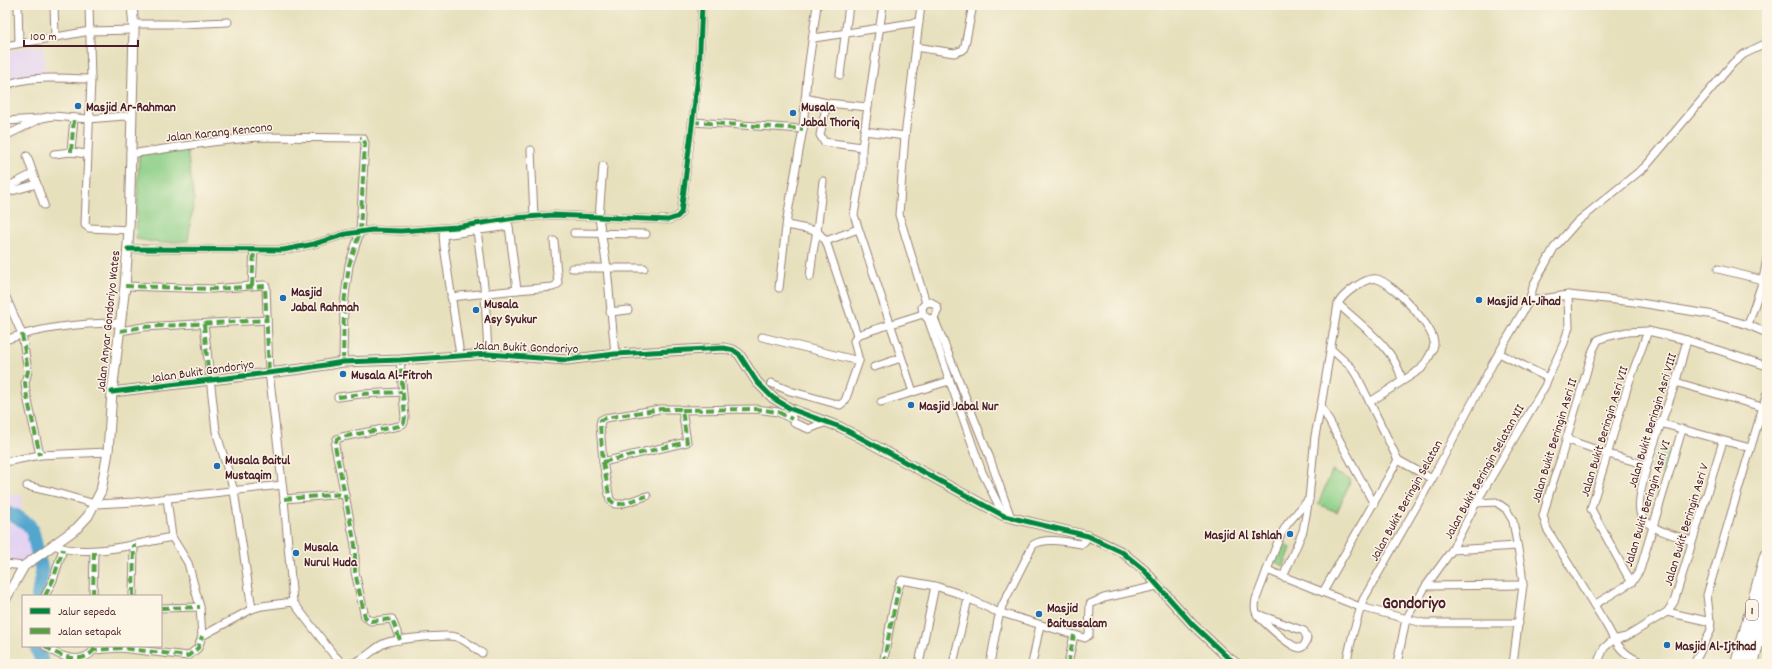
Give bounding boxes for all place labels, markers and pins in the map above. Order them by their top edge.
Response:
place label: Masjid Ar-Rahman [86,99,176,118]
place label: Musala Jabal Thoriq [801,99,860,133]
marker: Masjid Ar-Rahman [73,101,83,111]
marker: Musala Jabal Thoriq [788,108,798,118]
place label: Masjid Jabal Rahmah [291,284,359,318]
marker: Masjid Jabal Rahmah [278,293,288,303]
place label: Masjid Al-Jihad [1487,293,1561,312]
marker: Masjid Al-Jihad [1474,295,1484,305]
place label: Musala Asy Syukur [484,296,538,330]
marker: Musala Asy Syukur [471,305,481,315]
place label: Musala Al-Fitroh [351,367,432,386]
marker: Musala Al-Fitroh [338,369,348,379]
place label: Masjid Jabal Nur [919,398,1000,417]
marker: Masjid Jabal Nur [906,400,916,410]
place label: Musala Baitul Mustaqim [225,452,291,486]
marker: Musala Baitul Mustaqim [212,461,222,471]
place label: Masjid Al Ishlah [1204,527,1282,546]
marker: Masjid Al Ishlah [1285,529,1295,539]
place label: Musala Nurul Huda [304,539,358,573]
marker: Musala Nurul Huda [291,548,301,558]
place label: Masjid Baitussalam [1047,600,1107,634]
marker: Masjid Baitussalam [1034,609,1044,619]
place label: Masjid Al-Ijtihad [1675,638,1756,657]
marker: Masjid Al-Ijtihad [1662,640,1672,650]

